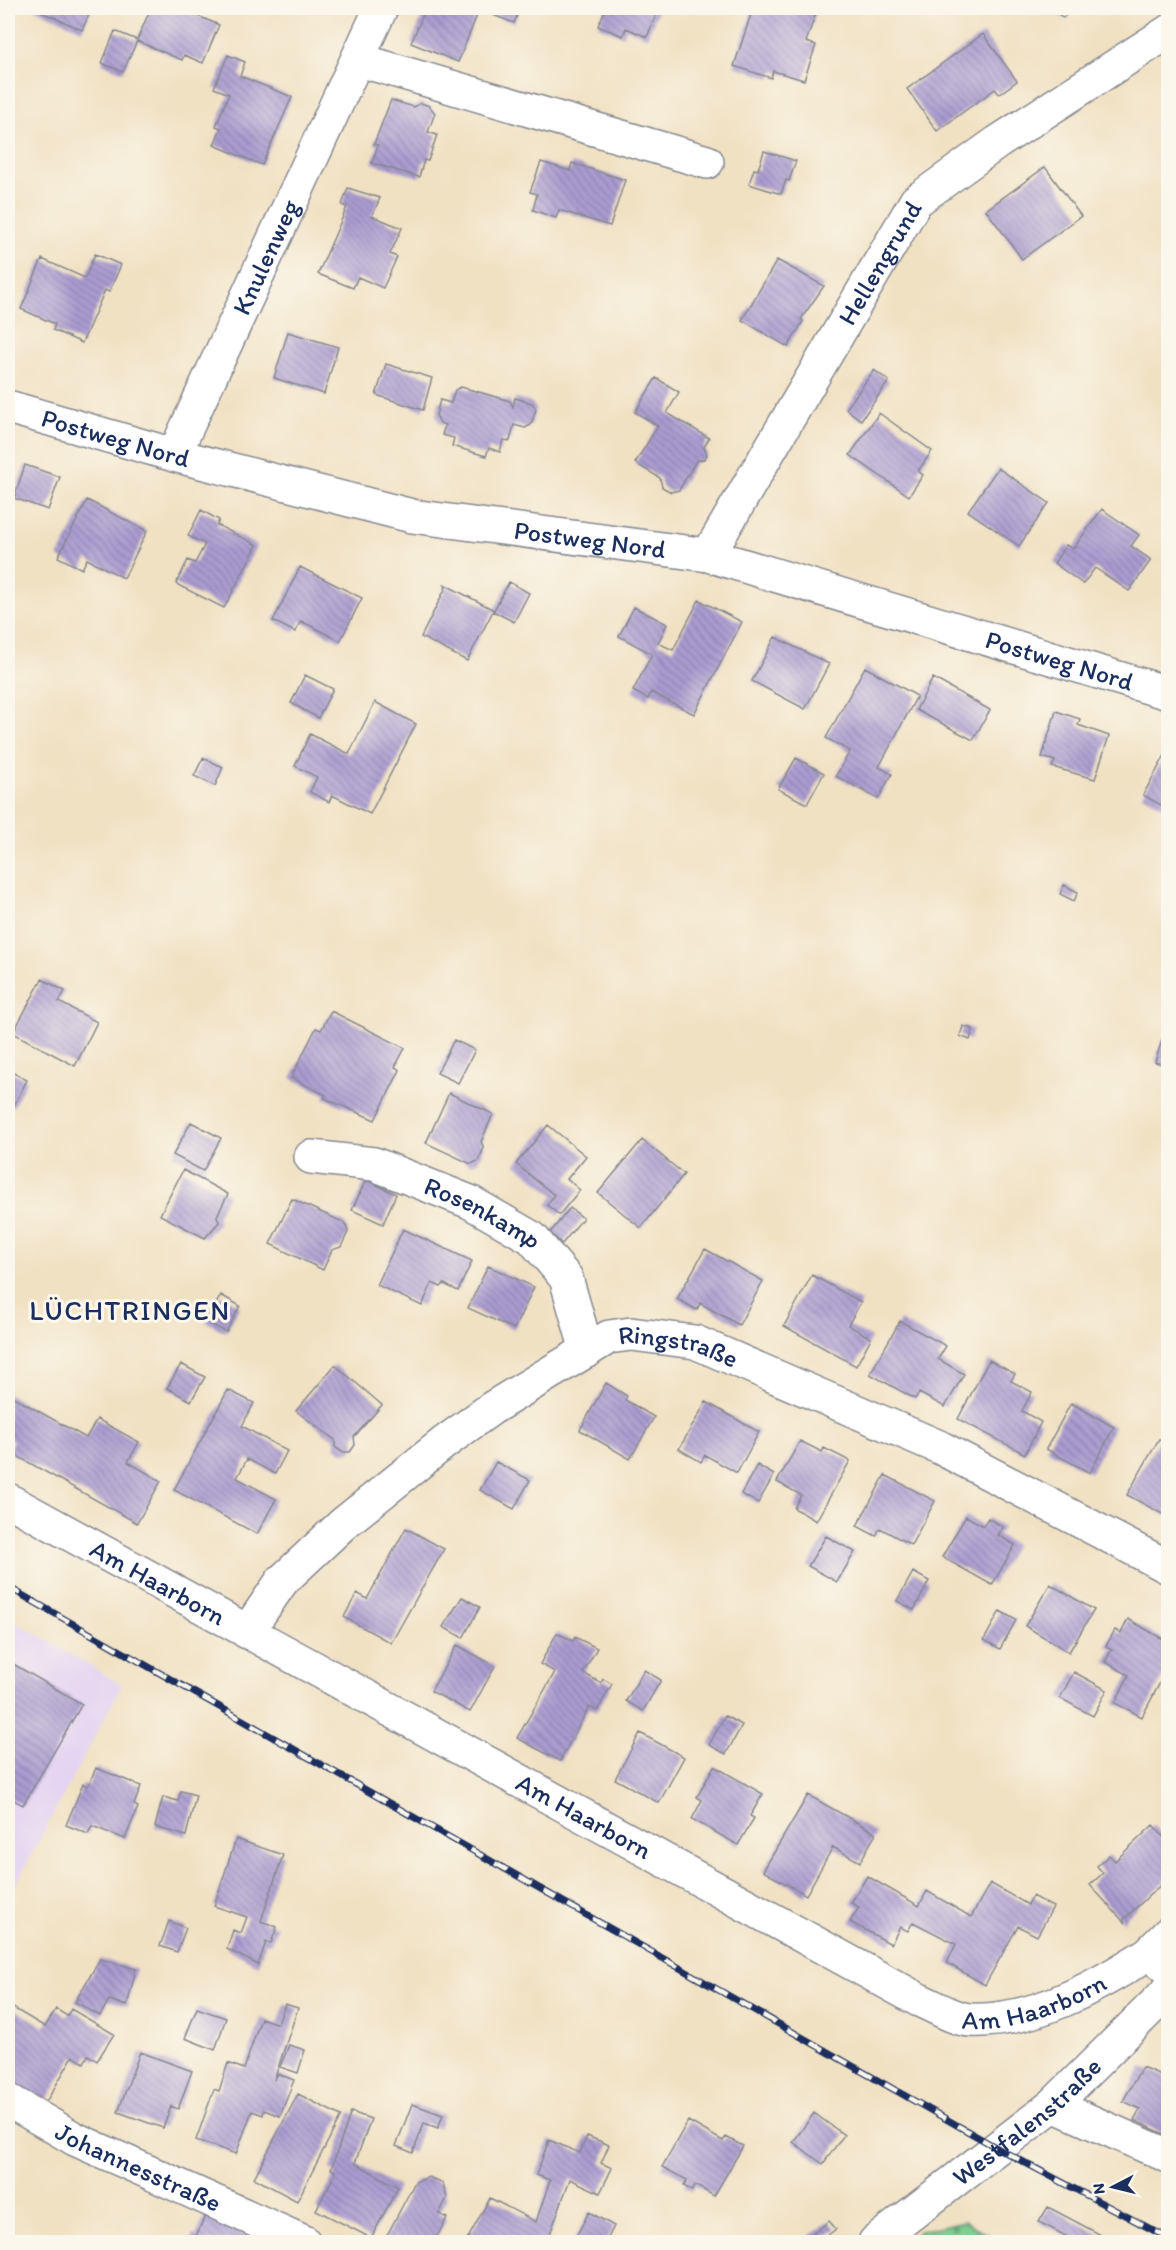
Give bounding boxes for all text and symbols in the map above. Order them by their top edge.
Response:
street label: Knulenweg [225,194,306,320]
street label: Hellengrund [831,194,929,331]
street label: Postweg Nord [38,402,193,474]
street label: Postweg Nord [512,514,668,565]
street label: Postweg Nord [982,623,1137,698]
street label: Rosenkamp [420,1170,550,1255]
district label: LÜCHTRINGEN [29,1293,231,1327]
street label: Ringstraße [616,1318,743,1375]
street label: Am Haarborn [85,1532,231,1632]
street label: Am Haarborn [511,1766,657,1866]
street label: Am Haarborn [961,1966,1112,2036]
street label: Westfalenstraße [946,2050,1108,2193]
street label: Johannesstraße [50,2115,226,2219]
north arrow [1083,2157,1143,2217]
text: N [1089,2182,1109,2195]

